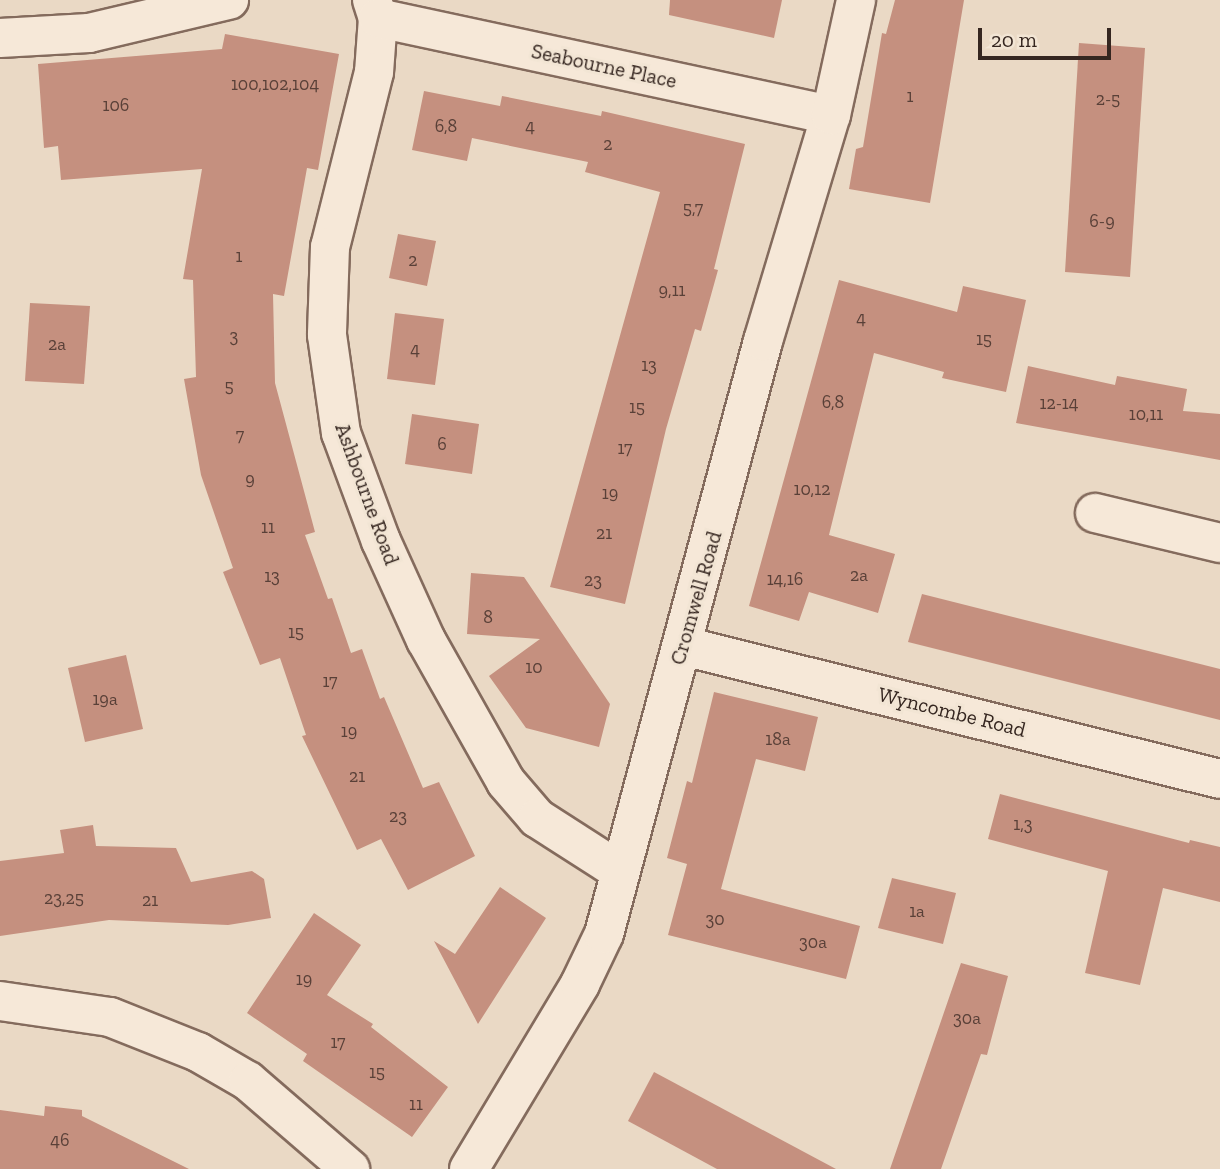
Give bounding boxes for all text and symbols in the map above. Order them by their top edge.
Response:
scale bar [982,14,1115,58]
text: 20 m [991,27,1037,52]
street label: Seabourne Place [529,38,679,94]
house number: 100,102,104 [231,73,319,95]
house number: 1 [907,85,913,107]
house number: 2-5 [1096,88,1120,110]
house number: 106 [103,94,129,116]
house number: 6,8 [435,115,457,137]
house number: 4 [525,115,535,137]
house number: 2 [603,133,613,155]
house number: 5,7 [683,197,703,219]
house number: 6-9 [1089,210,1115,232]
house number: 1 [236,245,242,267]
house number: 2 [408,249,418,271]
house number: 9,11 [658,279,686,301]
house number: 4 [856,307,866,329]
house number: 3 [230,325,238,347]
house number: 15 [976,328,992,350]
house number: 2a [48,333,66,355]
house number: 4 [410,338,420,360]
house number: 13 [641,354,657,376]
house number: 5 [224,375,234,397]
house number: 6,8 [822,391,844,413]
house number: 12-14 [1040,392,1078,414]
house number: 15 [629,396,645,418]
house number: 10,11 [1129,403,1163,425]
street label: Ashbourne Road [330,420,404,568]
house number: 7 [236,424,244,446]
house number: 6 [437,433,447,455]
house number: 17 [617,437,633,459]
house number: 9 [245,468,255,490]
house number: 10,12 [794,478,830,500]
house number: 19 [602,482,618,504]
house number: 11 [261,516,275,538]
house number: 21 [596,522,612,544]
street label: Cromwell Road [665,528,727,668]
house number: 2a [850,564,868,586]
house number: 13 [264,565,280,587]
house number: 14,16 [767,568,803,590]
house number: 23 [584,569,602,591]
house number: 8 [483,606,493,628]
house number: 15 [288,621,304,643]
house number: 10 [525,656,543,678]
house number: 17 [322,670,338,692]
street label: Wyncombe Road [876,681,1028,743]
house number: 19a [92,688,118,710]
house number: 19 [341,720,357,742]
house number: 18a [765,728,791,750]
house number: 21 [349,765,365,787]
house number: 23 [389,805,407,827]
house number: 1,3 [1013,813,1033,835]
house number: 23,25 [44,887,84,909]
house number: 21 [142,889,158,911]
house number: 1a [909,900,925,922]
house number: 30 [705,908,725,930]
house number: 30a [799,931,827,953]
house number: 19 [296,968,312,990]
house number: 30a [953,1007,981,1029]
house number: 17 [330,1031,346,1053]
house number: 15 [369,1061,385,1083]
house number: 11 [409,1093,423,1115]
house number: 46 [50,1129,70,1151]

